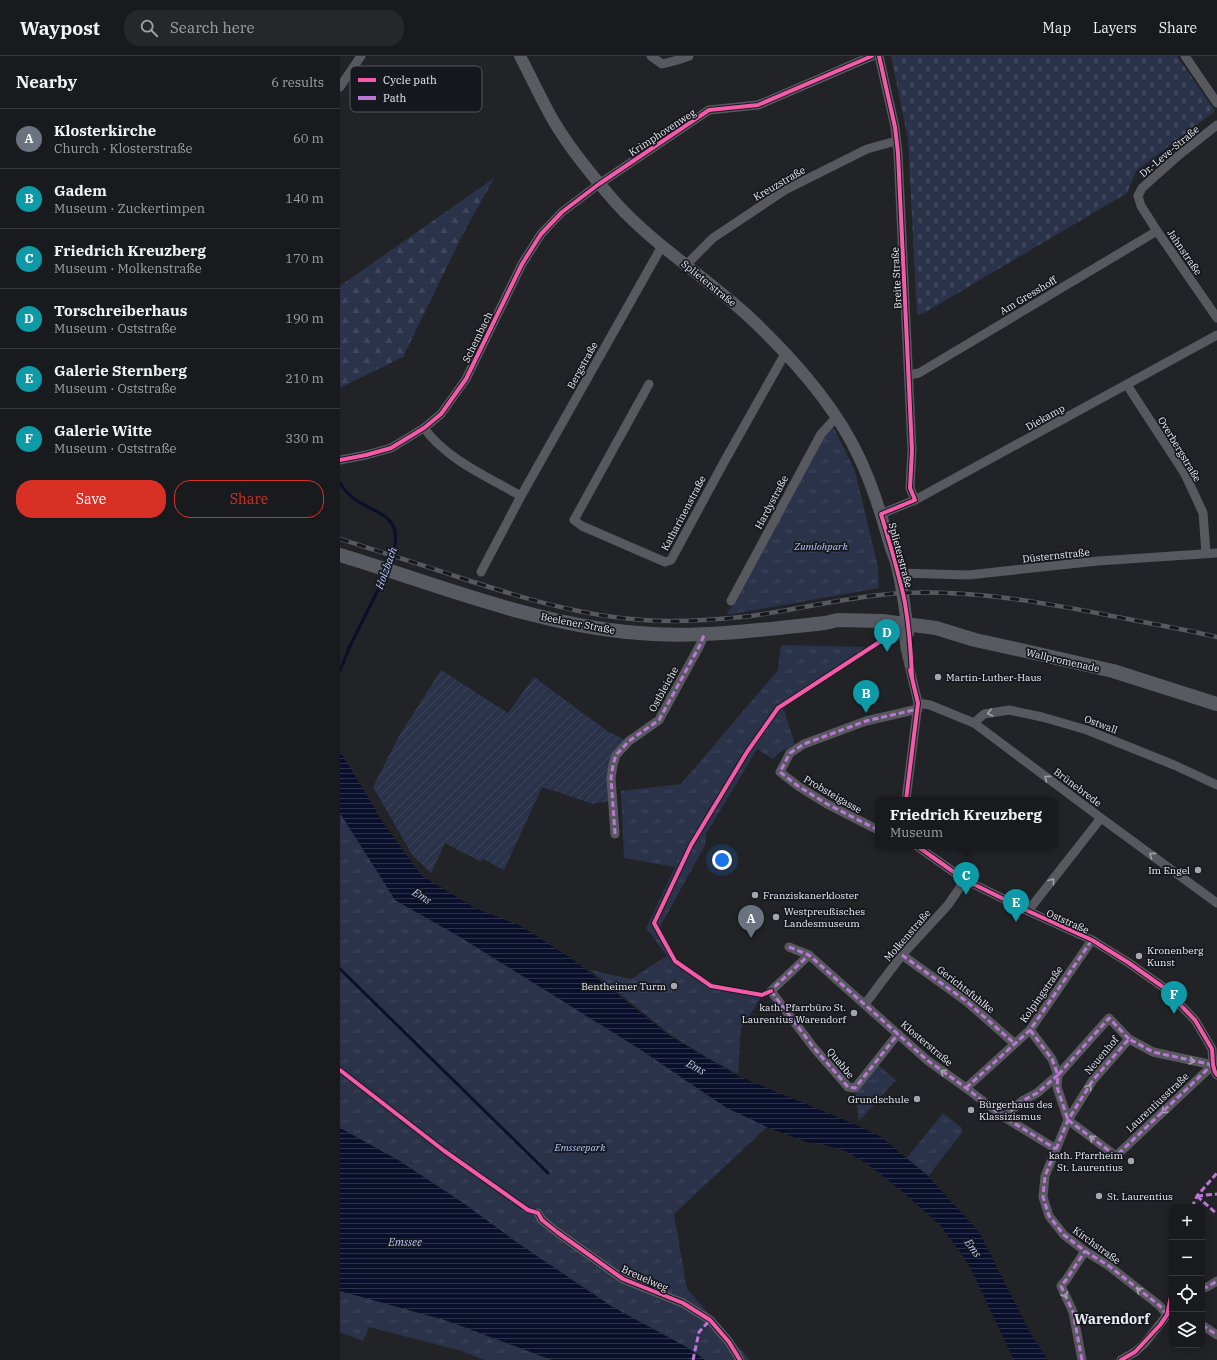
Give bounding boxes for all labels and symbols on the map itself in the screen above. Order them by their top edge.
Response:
legend [350,66,482,112]
text: Cycle path [383,73,437,87]
text: Path [383,91,406,105]
street label: Krimphovenweg [626,106,699,159]
street label: Dr.-Leve-Straße [1137,123,1202,180]
street label: Kreuzstraße [751,163,808,204]
street label: Jahnstraße [1164,227,1205,278]
street label: Breite Straße [888,247,905,309]
street label: Splieterstraße [679,257,739,309]
street label: Am Gresshoff [997,273,1060,318]
street label: Schembach [460,310,495,365]
street label: Bergstraße [564,339,601,391]
street label: Diekamp [1023,401,1067,433]
street label: Overbergstraße [1155,414,1204,484]
street label: Katharinenstraße [658,473,709,553]
street label: Hardystraße [752,473,791,531]
street label: Splieterstraße [886,521,915,589]
park label: Zumlohpark [793,540,848,553]
water label: Holzbach [372,545,400,592]
street label: Düsternstraße [1022,545,1090,566]
street label: Beelener Straße [540,610,616,637]
pin: D [874,619,900,652]
street label: Wallpromenade [1025,646,1101,675]
street label: Ostbleiche [646,664,681,714]
place label: Martin-Luther-Haus [946,671,1042,684]
marker: Martin-Luther-Haus [933,672,943,682]
pin: B [853,680,879,713]
one-way arrow [987,709,993,717]
street label: Ostwall [1082,712,1119,737]
street label: Brünebrede [1051,765,1104,810]
street label: Probsteigasse [801,773,864,816]
one-way arrow [1045,776,1052,783]
your location [712,850,732,870]
one-way arrow [1149,853,1156,860]
pin: C [953,862,979,895]
place label: Im Engel [1148,864,1190,877]
marker: Im Engel [1193,865,1203,875]
one-way arrow [1047,878,1054,885]
water label: Ems [409,884,435,908]
place label: Franziskanerkloster [763,889,859,902]
pin: E [1003,889,1029,922]
marker: Franziskanerkloster [750,890,760,900]
pin: A [738,905,764,938]
place label: Westpreußisches Landesmuseum [784,905,865,930]
street label: Oststraße [1044,906,1091,937]
street label: Molkenstraße [881,907,934,964]
marker: Westpreußisches Landesmuseum [771,912,781,922]
place label: Kronenberg Kunst [1147,944,1204,969]
marker: Kronenberg Kunst [1134,951,1144,961]
street label: Gerichtsfuhlke [934,963,997,1016]
street label: Kolpingstraße [1017,963,1066,1025]
place label: Bentheimer Turm [581,980,666,993]
marker: Bentheimer Turm [669,981,679,991]
pin: F [1161,981,1187,1014]
place label: kath. Pfarrbüro St. Laurentius Warendorf [742,1001,847,1026]
marker: kath. Pfarrbüro St. Laurentius Warendorf [849,1008,859,1018]
street label: Klosterstraße [898,1018,955,1069]
street label: Neuenhof [1082,1033,1122,1077]
street label: Quabbe [824,1045,857,1081]
water label: Ems [683,1056,709,1078]
one-way arrow [1189,1056,1195,1064]
one-way arrow [941,1070,948,1077]
street label: Laurentiusstraße [1123,1070,1192,1135]
one-way arrow [1084,1084,1092,1091]
place label: Grundschule [848,1093,909,1106]
marker: Grundschule [912,1094,922,1104]
place label: Bürgerhaus des Klassizismus [979,1098,1053,1123]
marker: Bürgerhaus des Klassizismus [966,1105,976,1115]
one-way arrow [1161,1106,1169,1114]
one-way arrow [1090,1136,1097,1143]
park label: Emsseepark [553,1141,606,1154]
place label: kath. Pfarrheim St. Laurentius [1049,1149,1123,1174]
marker: kath. Pfarrheim St. Laurentius [1126,1156,1136,1166]
place label: St. Laurentius [1107,1190,1173,1203]
marker: St. Laurentius [1094,1191,1104,1201]
street label: Kirchstraße [1070,1224,1123,1267]
water label: Emssee [387,1235,422,1249]
water label: Ems [961,1235,985,1261]
street label: Breuelweg [620,1262,671,1295]
one-way arrow [1136,1288,1143,1295]
one-way arrow [1060,1291,1068,1298]
district label: Warendorf [1074,1310,1151,1328]

